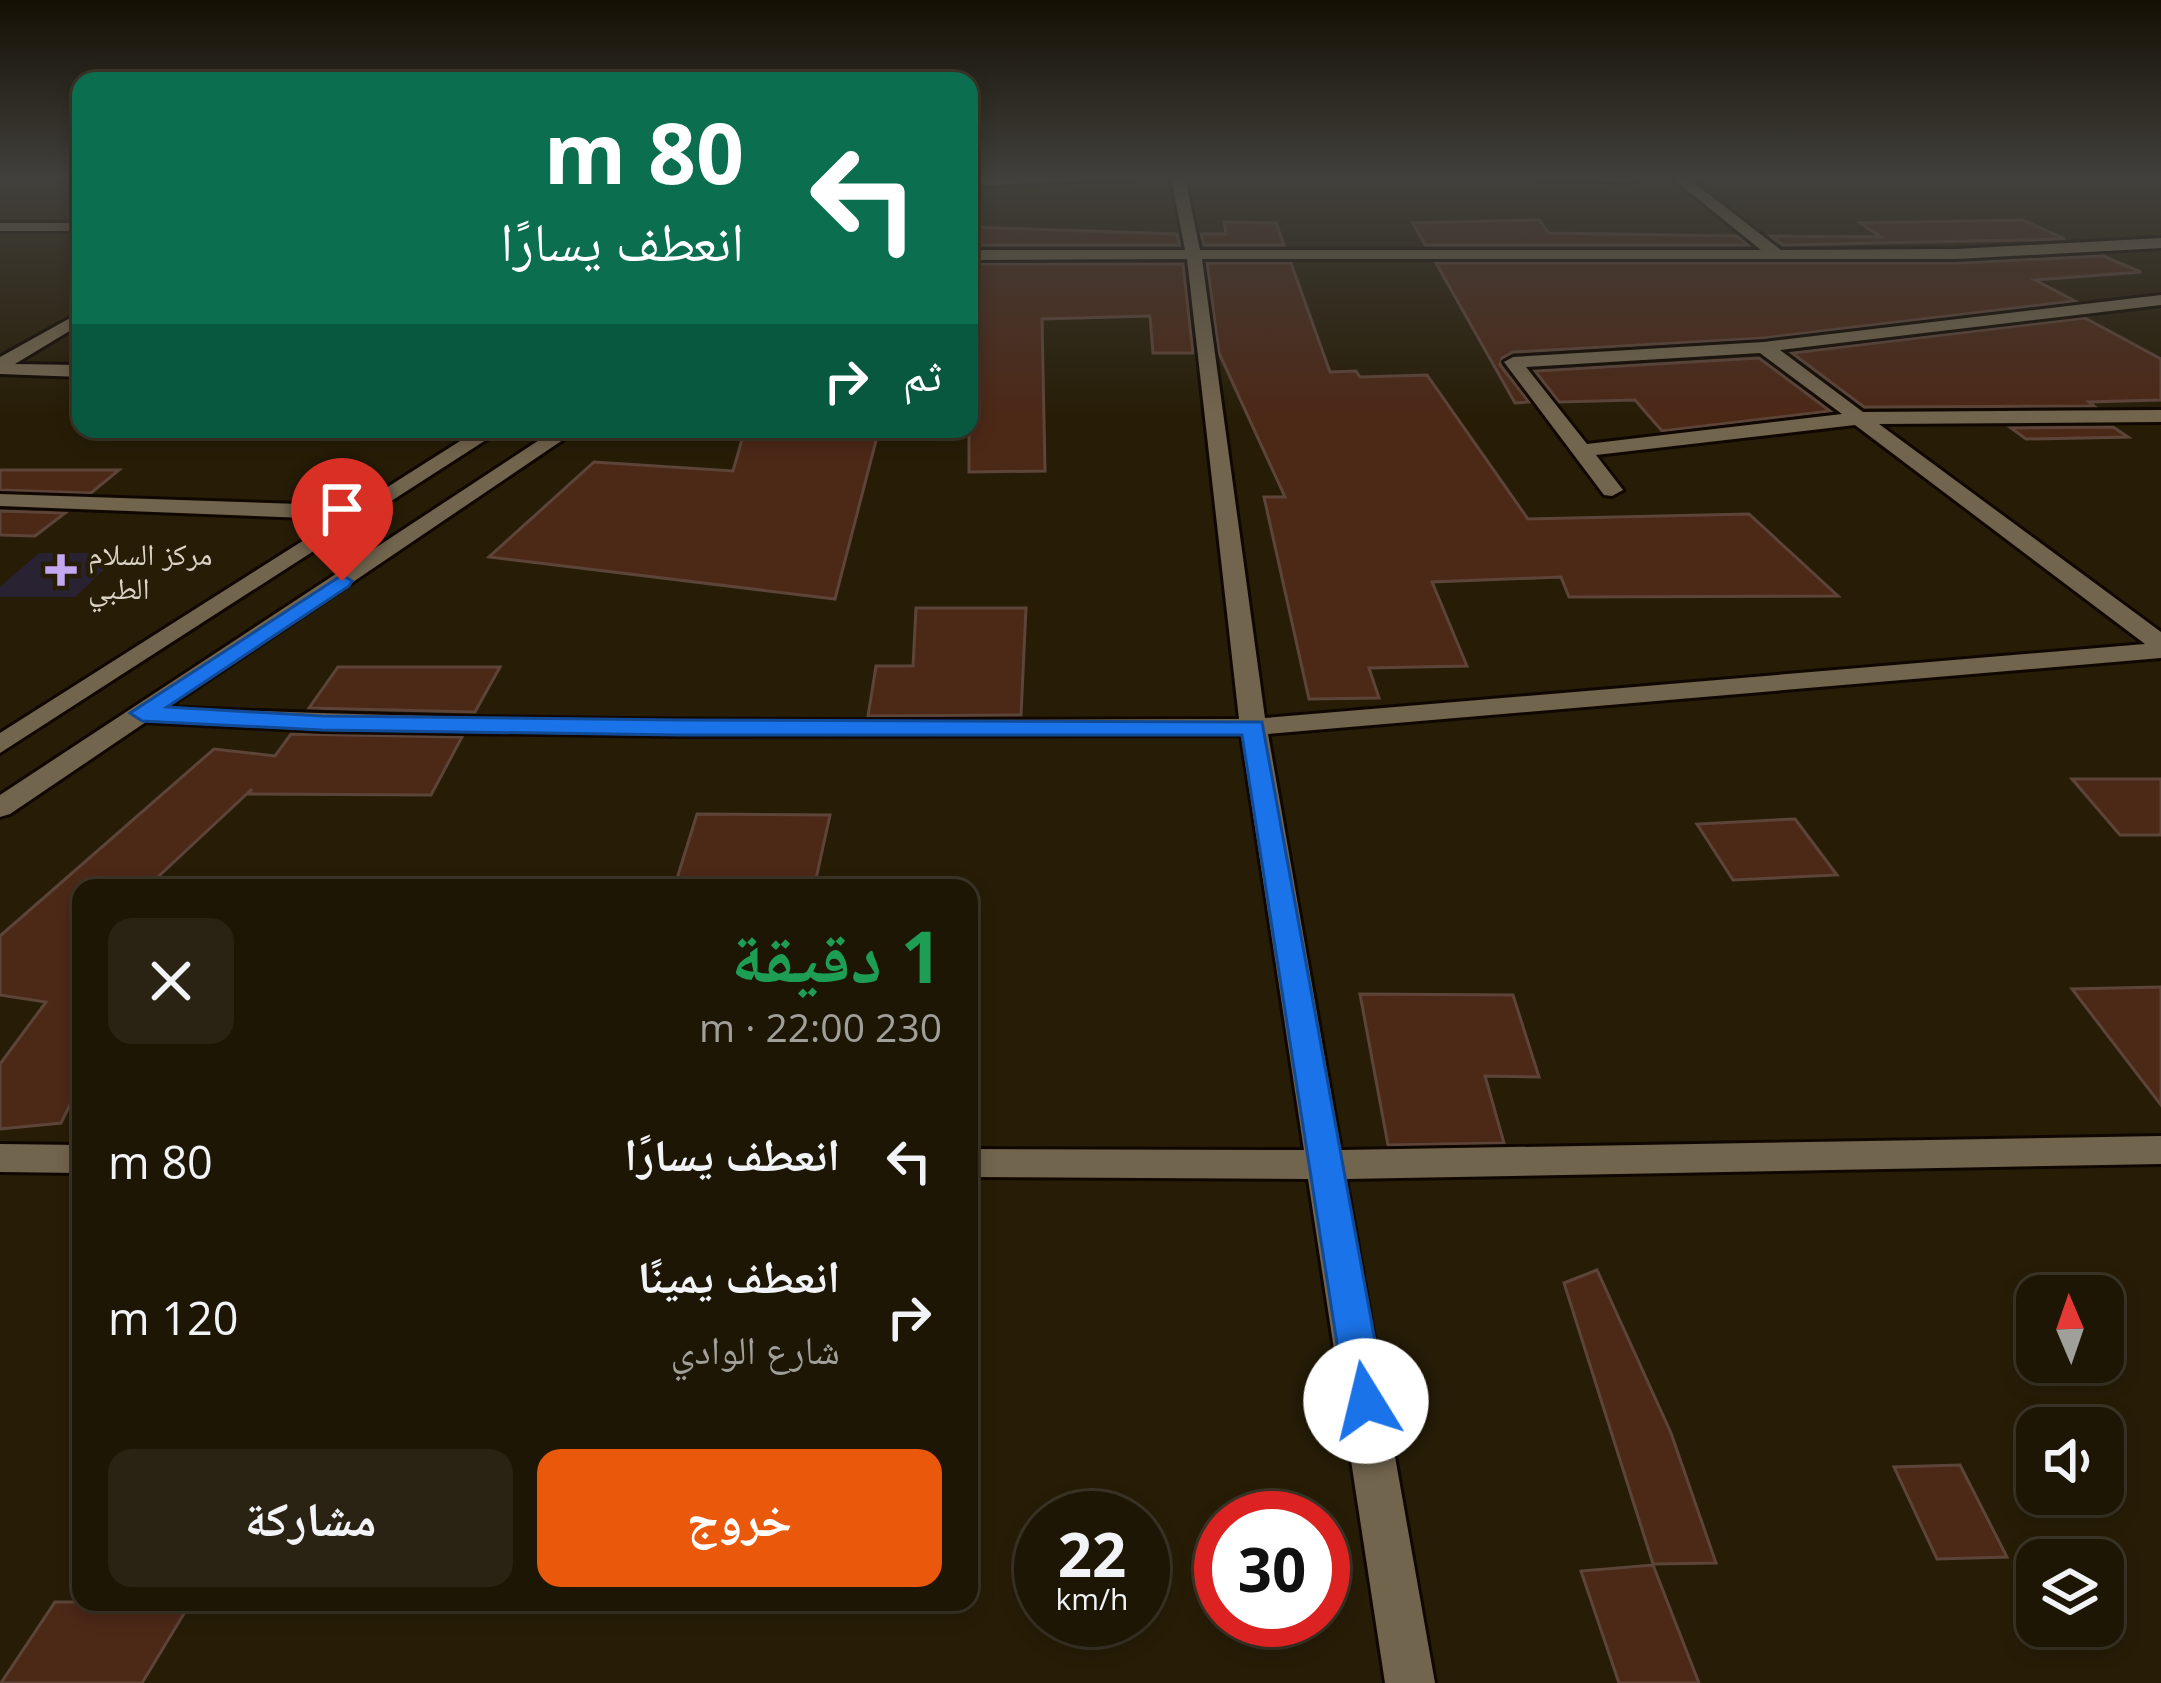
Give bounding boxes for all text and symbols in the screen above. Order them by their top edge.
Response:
text: 80 m [544,94,744,209]
icon: left [786,120,942,276]
text: انعطف يسارًا [500,203,744,277]
text: ثم [903,343,942,404]
icon: right [813,348,879,414]
pin [291,458,393,581]
icon: arrive [309,476,375,542]
place label: مركز السلام الطبي [88,533,213,612]
marker: مركز السلام الطبي [45,554,77,586]
text: 1 دقيقة [731,906,942,1004]
button: close [108,918,234,1044]
text: 230 m · 22:00 [699,1000,942,1053]
text: انعطف يسارًا [624,1123,840,1184]
icon: left [876,1128,942,1194]
text: 80 m [108,1131,213,1192]
text: انعطف يمينًا [637,1245,840,1306]
north arrow [2016,1275,2124,1383]
map controls [2016,1275,2124,1647]
icon: right [876,1284,942,1350]
text: 120 m [108,1287,239,1348]
text: شارع الوادي [670,1322,840,1375]
position arrow [1303,1338,1429,1464]
button: sound [2016,1407,2124,1515]
button: مشاركة [108,1449,513,1587]
button: خروج [537,1449,942,1587]
speed limit sign: 30 [1194,1491,1350,1647]
text: 22 [1058,1513,1126,1595]
button: layers [2016,1539,2124,1647]
text: km/h [1056,1578,1128,1619]

